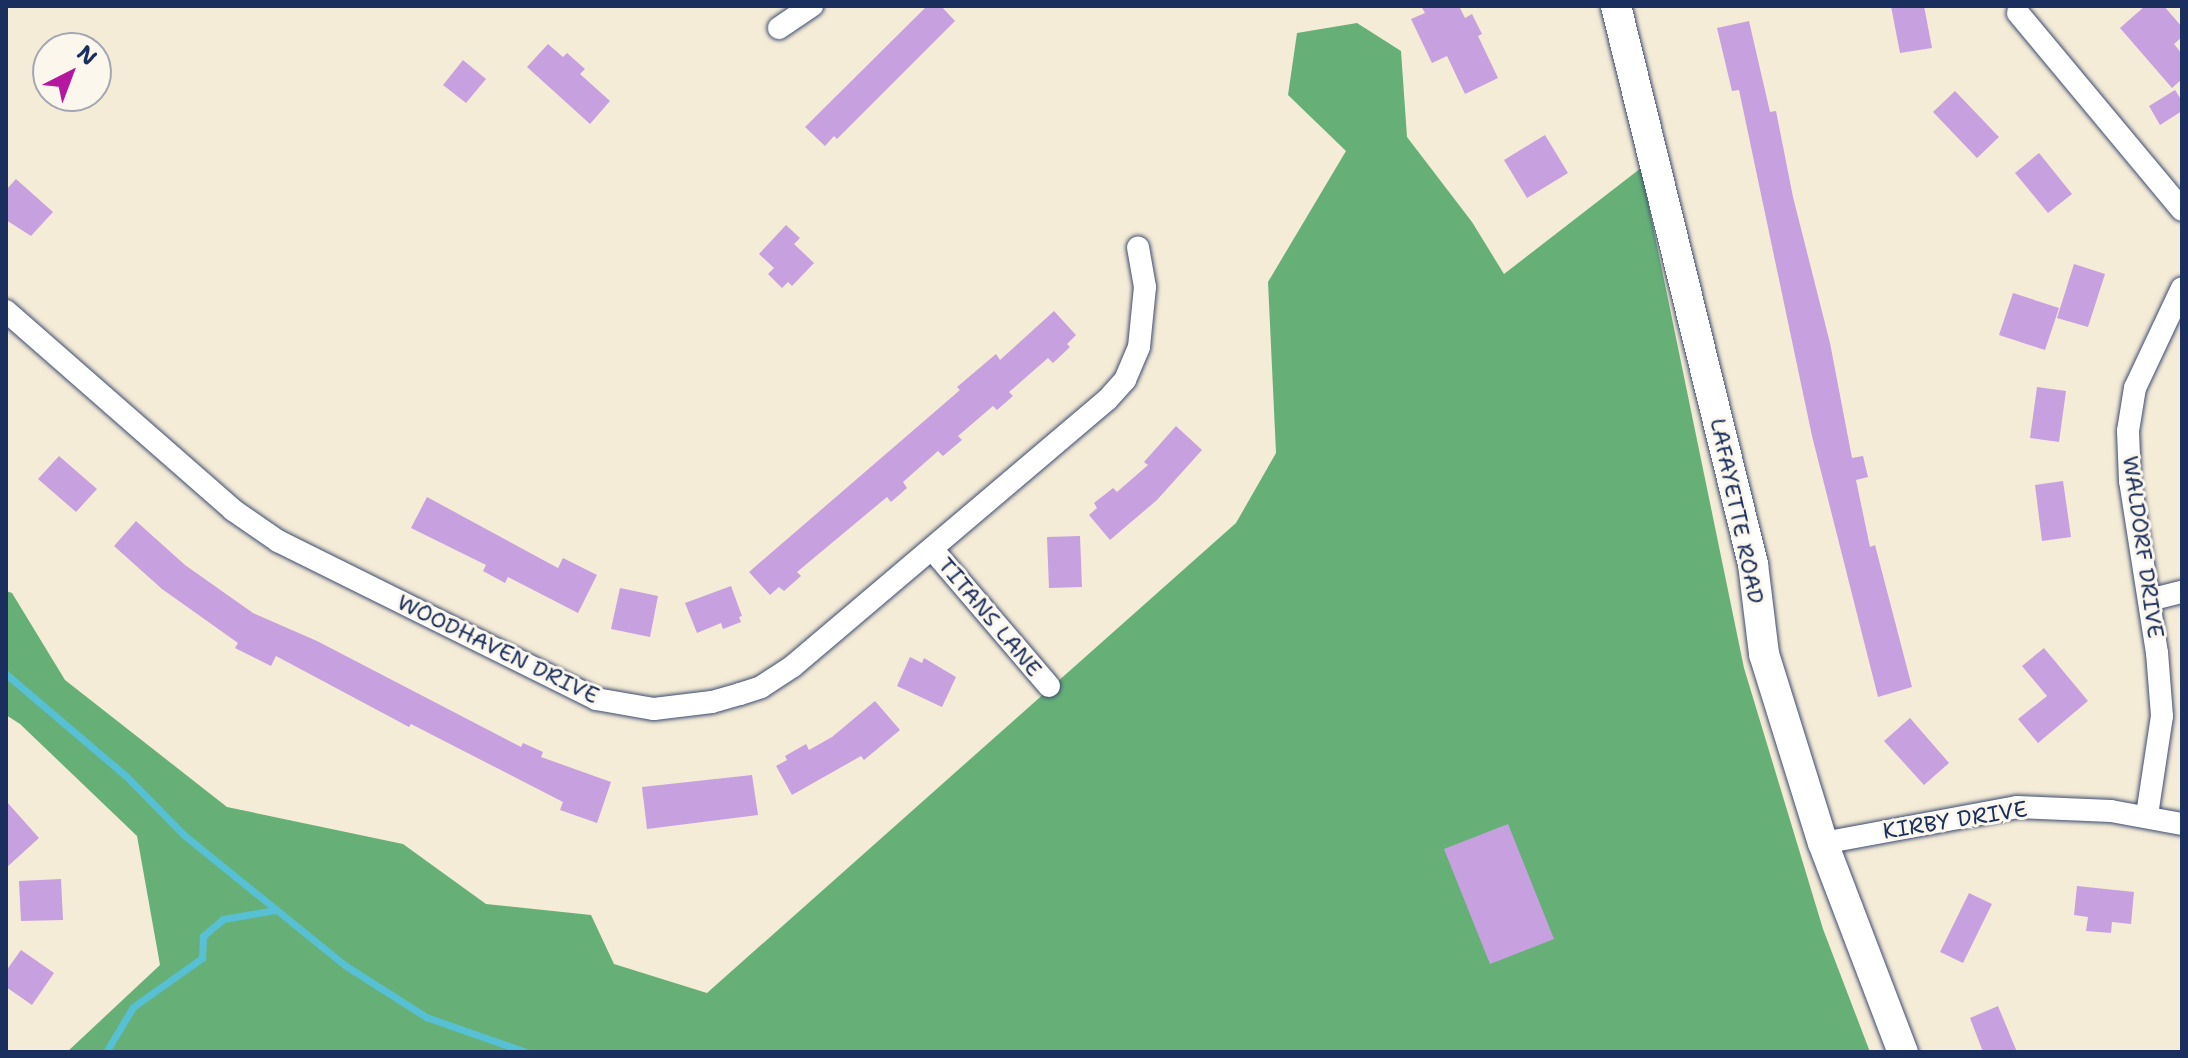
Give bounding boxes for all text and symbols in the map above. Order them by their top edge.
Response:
north arrow [32,32,112,112]
text: N [71,39,103,72]
street label: LAFAYETTE ROAD [1704,416,1770,606]
street label: WALDORF DRIVE [2117,454,2169,640]
street label: TITANS LANE [933,552,1047,682]
street label: WOODHAVEN DRIVE [393,589,603,709]
street label: KIRBY DRIVE [1881,796,2029,844]

